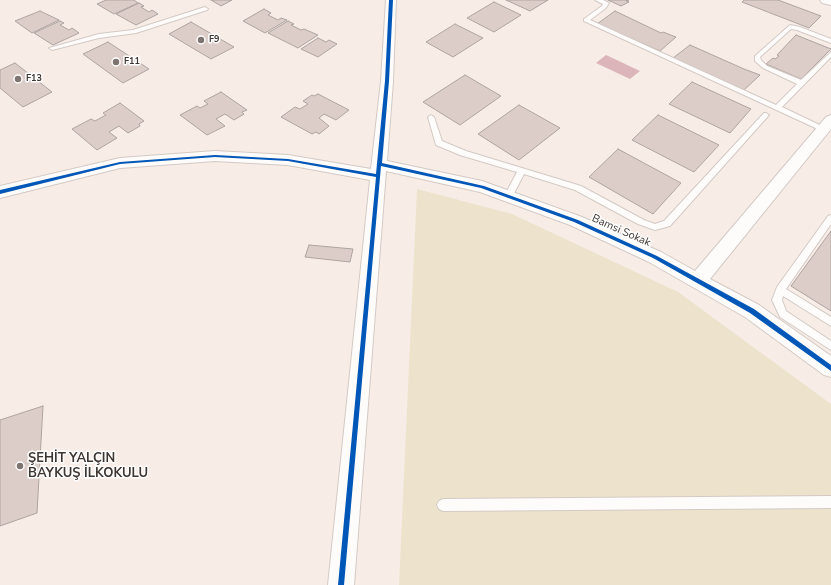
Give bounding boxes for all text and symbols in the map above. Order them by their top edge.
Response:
marker: F9 [196,35,206,45]
place label: F9 [209,35,219,45]
marker: F11 [111,57,121,67]
place label: F11 [124,57,140,67]
marker: F13 [13,74,23,84]
place label: F13 [26,74,42,84]
street label: Bamsi Sokak [590,212,652,250]
place label: ŞEHİT YALÇIN BAYKUŞ İLKOKULU [28,451,148,482]
marker: ŞEHİT YALÇIN BAYKUŞ İLKOKULU [15,461,25,471]

